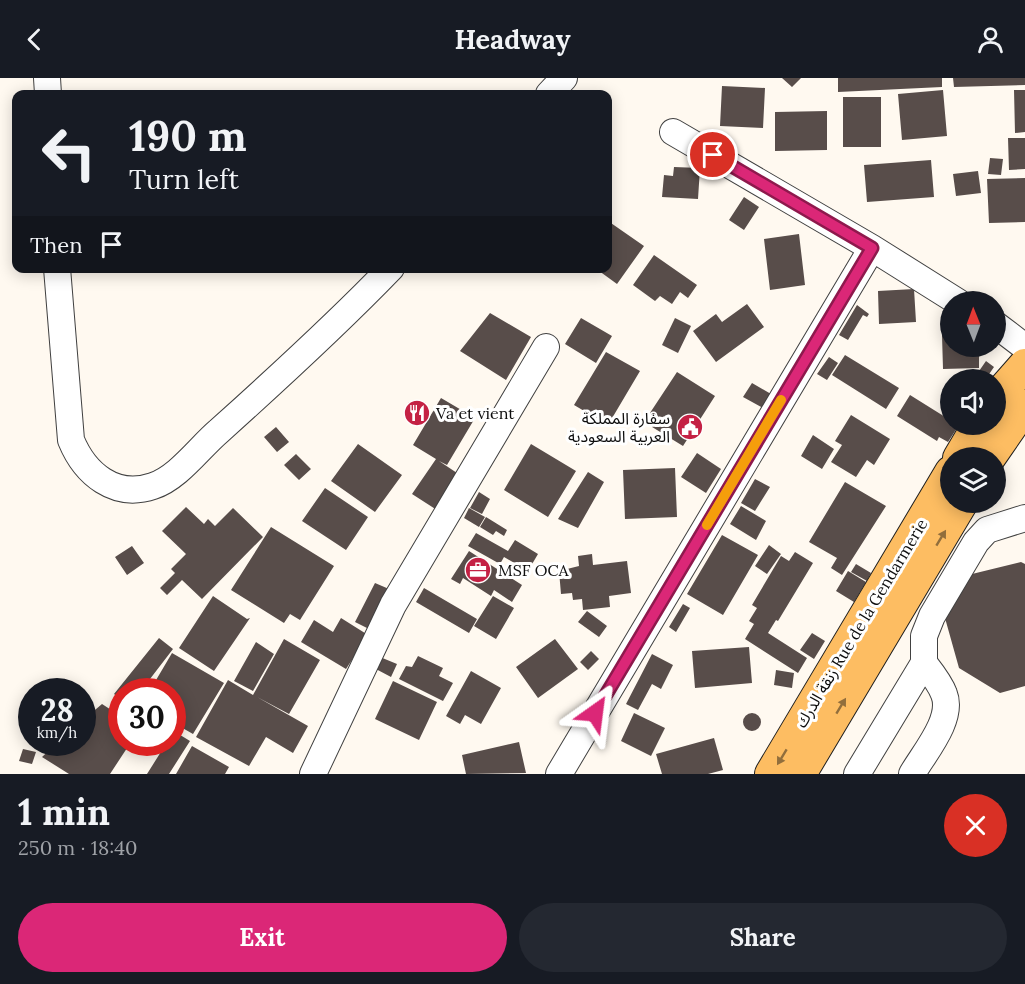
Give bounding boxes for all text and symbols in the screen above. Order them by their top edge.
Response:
text: Headway [454,22,571,56]
icon: back [18,23,51,56]
icon: person [974,23,1007,56]
text: 190 m [129,109,247,163]
icon: left [30,114,108,192]
pin [687,129,738,180]
icon: arrive [696,138,729,171]
text: Turn left [129,162,239,196]
icon: arrive [95,228,128,261]
text: Then [30,231,83,259]
north arrow [940,291,1006,357]
map controls [940,291,1006,513]
button: sound [940,369,1006,435]
restaurant icon: Va et vient [402,398,432,428]
place label: Va et vient [435,403,515,423]
place label: سفارة المملكة العربية السعودية [568,408,670,446]
public building icon: سفارة المملكة العربية السعودية [675,412,705,442]
button: layers [940,447,1006,513]
street label: زنقة الدرك Rue de la Gendarmerie [791,515,932,731]
one-way arrow [935,530,946,546]
office icon: MSF OCA [463,555,493,585]
place label: MSF OCA [498,560,569,580]
speed limit sign: 30 [108,678,186,756]
position arrow [563,681,627,745]
text: 28 [40,691,74,729]
one-way arrow [835,698,846,714]
text: km/h [37,723,77,742]
one-way arrow [776,749,787,765]
text: 1 min [18,789,110,835]
button: close [944,794,1007,857]
text: 250 m · 18:40 [18,835,138,860]
button: Exit [18,903,507,972]
button: Share [519,903,1007,972]

